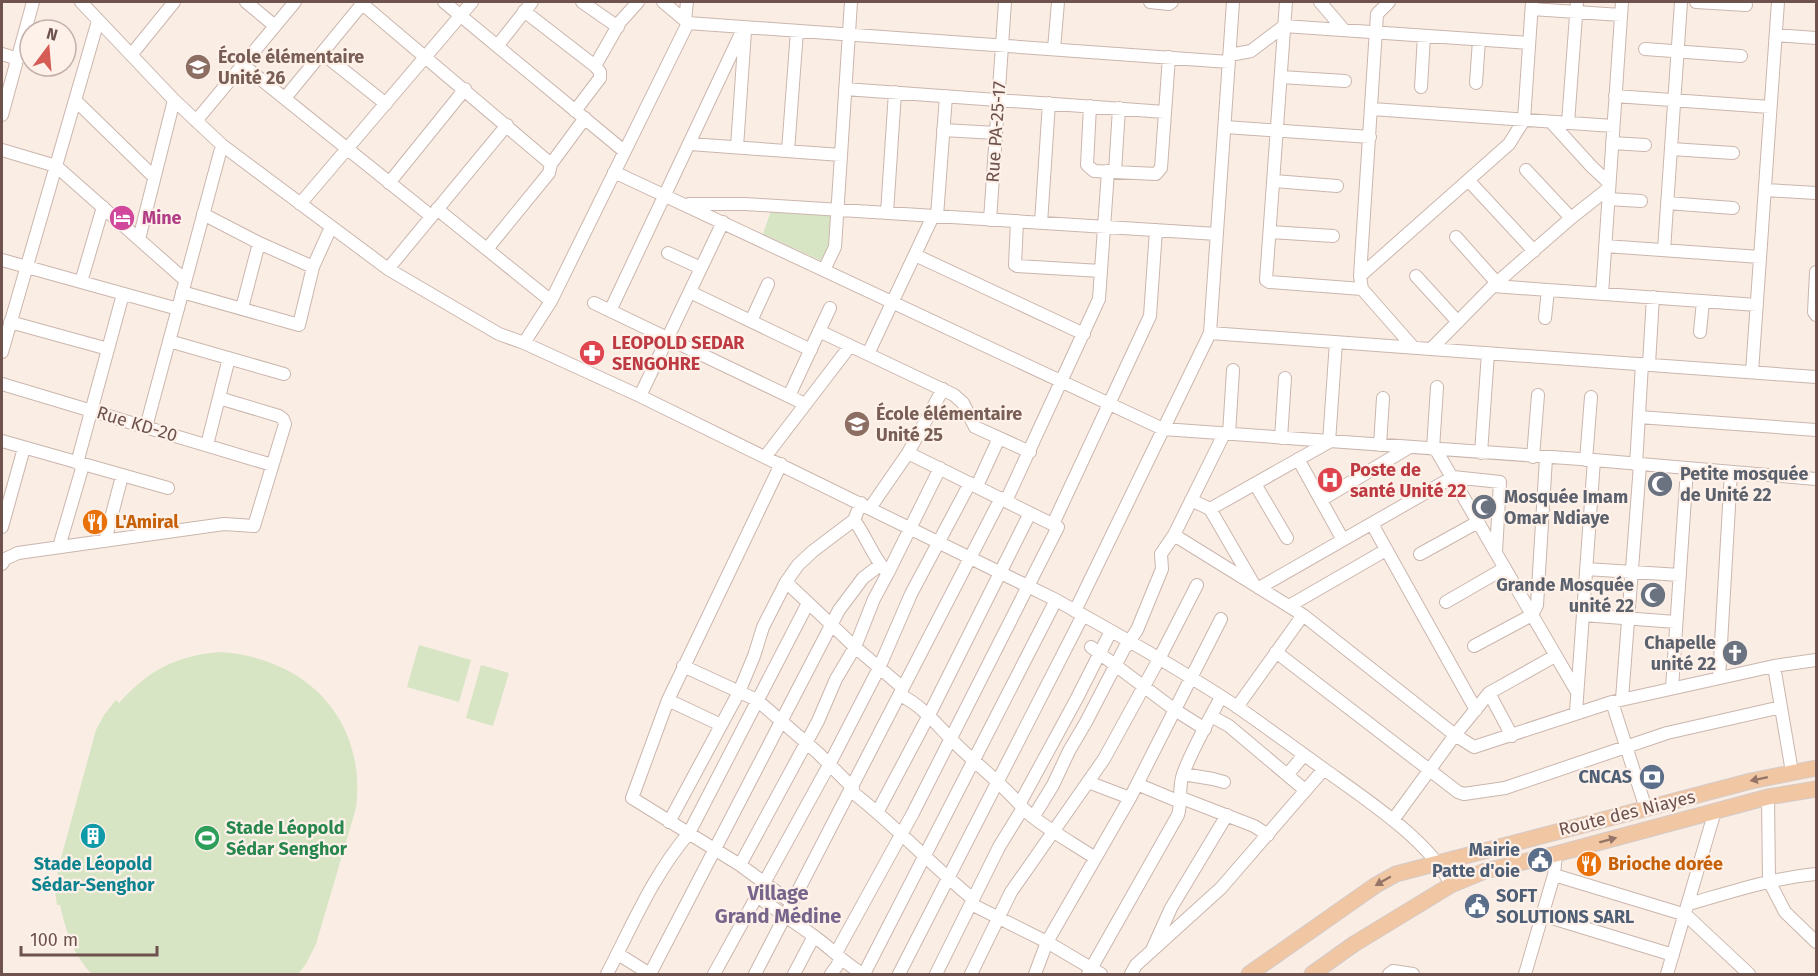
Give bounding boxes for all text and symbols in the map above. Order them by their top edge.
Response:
north arrow [18,18,78,78]
text: N [44,23,60,45]
place label: École élémentaire Unité 26 [218,45,364,89]
school or university icon: École élémentaire Unité 26 [183,52,213,82]
street label: Rue PA-25-17 [981,81,1011,183]
hotel icon: Mine [107,203,137,233]
place label: Mine [142,207,182,229]
place label: LEOPOLD SEDAR SENGOHRE [612,332,745,375]
pharmacy icon: LEOPOLD SEDAR SENGOHRE [577,338,607,368]
street label: Rue KD-20 [94,401,180,447]
place label: École élémentaire Unité 25 [876,402,1022,446]
school or university icon: École élémentaire Unité 25 [842,409,872,439]
place label: Poste de santé Unité 22 [1350,459,1466,502]
place label: Petite mosquée de Unité 22 [1680,463,1808,506]
hospital icon: Poste de santé Unité 22 [1315,465,1345,495]
mosque icon: Petite mosquée de Unité 22 [1645,469,1675,499]
place label: Mosquée Imam Omar Ndiaye [1504,486,1628,529]
mosque icon: Mosquée Imam Omar Ndiaye [1469,492,1499,522]
restaurant icon: L'Amiral [80,507,110,537]
place label: L'Amiral [115,511,179,533]
place label: Grande Mosquée unité 22 [1496,574,1634,617]
mosque icon: Grande Mosquée unité 22 [1638,580,1668,610]
place label: Chapelle unité 22 [1644,632,1716,675]
church icon: Chapelle unité 22 [1720,638,1750,668]
bank icon: CNCAS [1637,762,1667,792]
place label: CNCAS [1578,766,1632,788]
one-way arrow [1749,775,1768,784]
street label: Route des Niayes [1556,785,1698,841]
place label: Stade Léopold Sédar Senghor [226,817,348,860]
building icon: Stade Léopold Sédar-Senghor [78,821,108,851]
sports icon: Stade Léopold Sédar Senghor [192,823,222,853]
one-way arrow [1599,835,1617,844]
place label: Mairie Patte d'oie [1432,839,1520,882]
public building icon: Mairie Patte d'oie [1525,845,1555,875]
restaurant icon: Brioche dorée [1574,849,1604,879]
place label: Stade Léopold Sédar-Senghor [32,853,155,896]
place label: Brioche dorée [1608,853,1723,875]
one-way arrow [1375,876,1391,887]
district label: Village Grand Médine [715,881,841,928]
place label: SOFT SOLUTIONS SARL [1496,885,1634,928]
public building icon: SOFT SOLUTIONS SARL [1462,891,1492,921]
scale bar [21,919,158,957]
text: 100 m [30,929,78,951]

